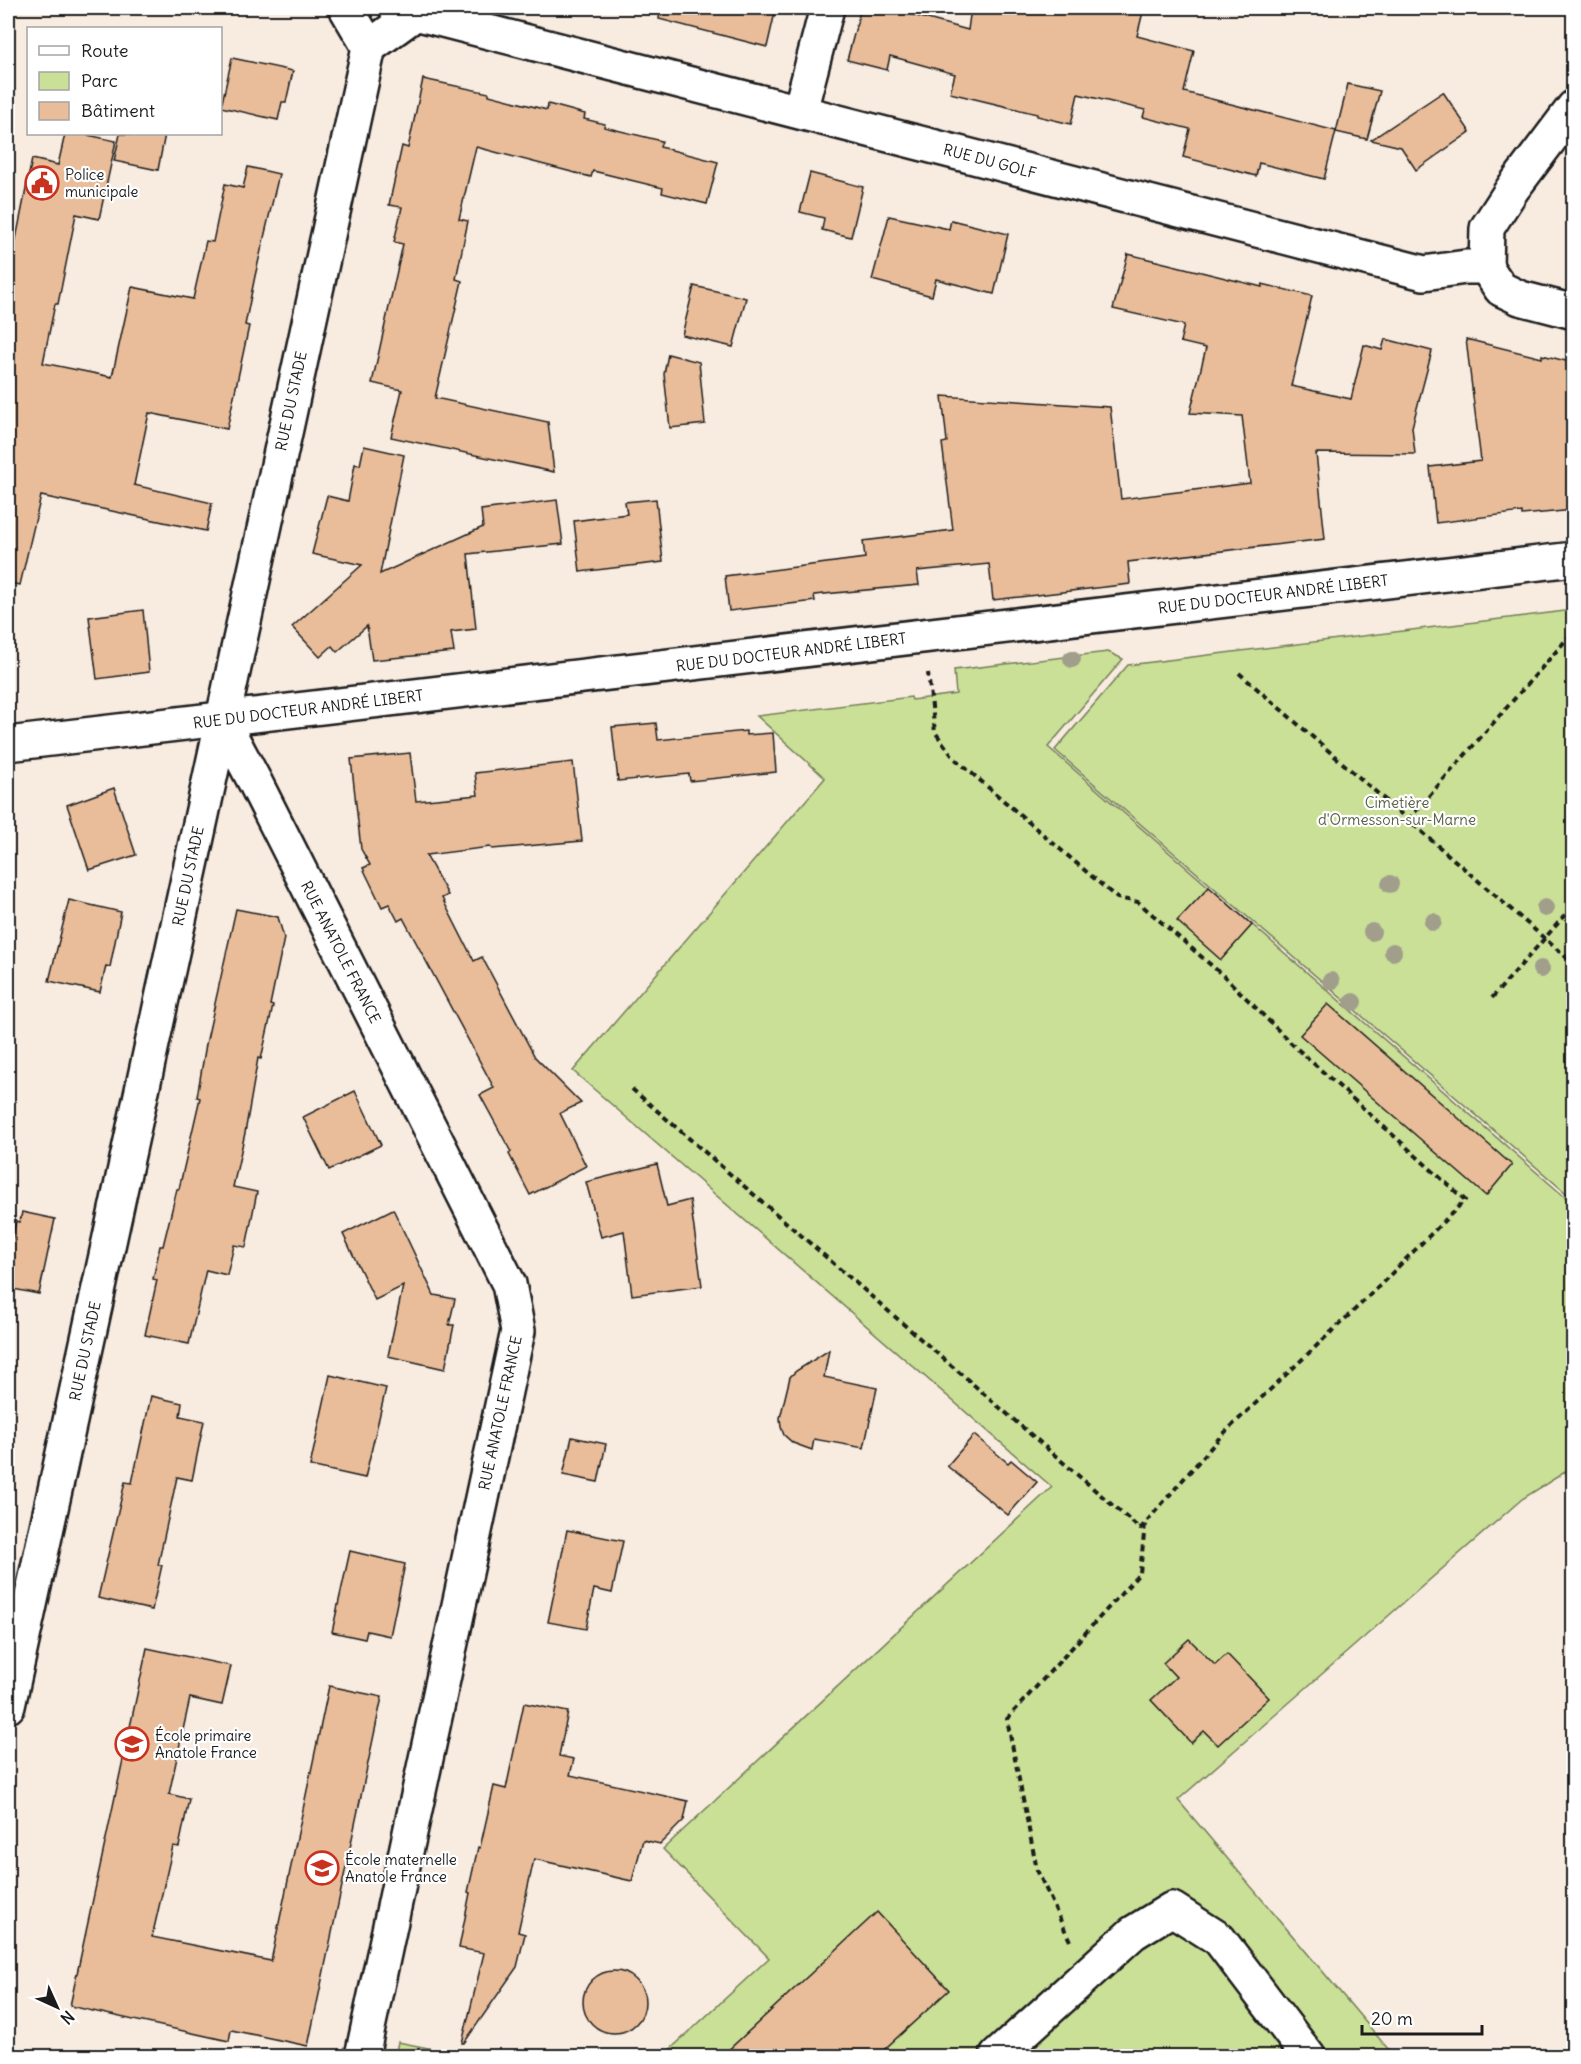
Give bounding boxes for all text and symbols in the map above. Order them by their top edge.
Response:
legend [27,27,222,135]
text: Route [81,39,129,62]
text: Parc [81,69,118,92]
text: Bâtiment [81,99,155,122]
street label: RUE DU GOLF [941,139,1039,183]
public building icon: Police municipale [24,165,60,201]
place label: Police municipale [65,165,138,201]
street label: RUE DU STADE [271,349,311,453]
street label: RUE DU DOCTEUR ANDRÉ LIBERT [1157,570,1389,618]
street label: RUE DU DOCTEUR ANDRÉ LIBERT [675,628,907,676]
street label: RUE DU DOCTEUR ANDRÉ LIBERT [192,685,424,733]
park label: Cimetière d'Ormesson-sur-Marne [1318,793,1476,829]
street label: RUE DU STADE [168,824,208,928]
street label: RUE ANATOLE FRANCE [297,878,385,1027]
street label: RUE DU STADE [65,1299,105,1403]
street label: RUE ANATOLE FRANCE [474,1334,526,1492]
school or university icon: École primaire Anatole France [114,1726,150,1762]
place label: École primaire Anatole France [155,1726,257,1762]
school or university icon: École maternelle Anatole France [304,1850,340,1886]
place label: École maternelle Anatole France [345,1850,457,1886]
north arrow [27,1977,87,2037]
scale bar [1362,1998,1482,2036]
text: N [57,2007,79,2029]
text: 20 m [1371,2007,1413,2030]

